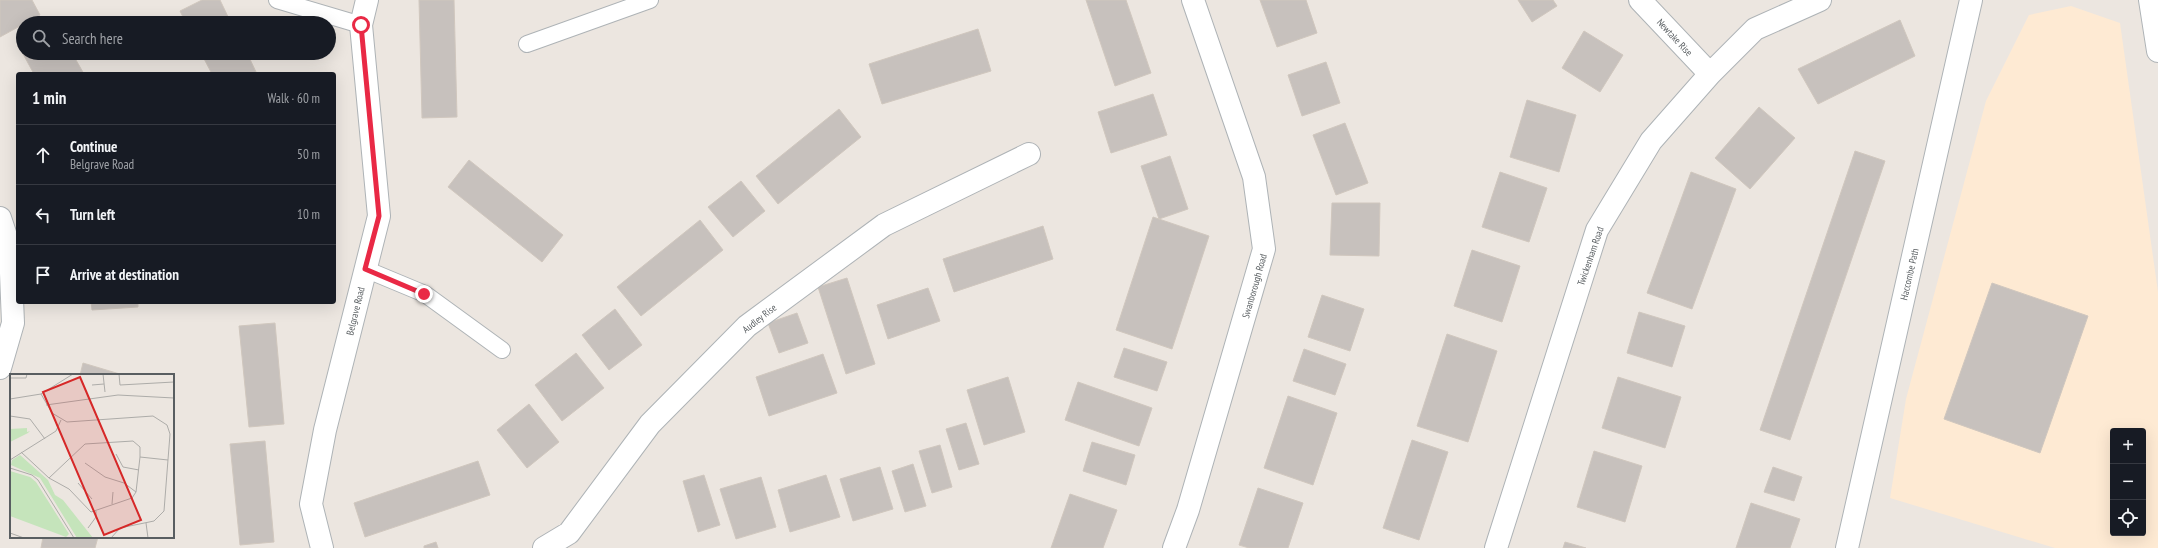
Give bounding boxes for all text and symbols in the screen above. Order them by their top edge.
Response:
search box [16,16,336,60]
route start [352,16,370,34]
street label: Newtake Rise [1654,16,1695,59]
icon: search [30,27,52,49]
text: Search here [62,29,123,48]
text: 1 min [32,87,66,109]
text: Walk · 60 m [268,90,320,107]
text: Continue [70,137,117,156]
icon: ahead [32,144,54,166]
text: 50 m [297,146,320,163]
text: Belgrave Road [70,156,134,173]
icon: left [32,204,54,226]
text: Turn left [70,205,115,224]
text: 10 m [297,206,320,223]
street label: Twickenham Road [1574,225,1607,287]
street label: Haccombe Path [1897,247,1922,301]
street label: Swanborough Road [1239,252,1270,320]
icon: arrive [32,264,54,286]
text: Arrive at destination [70,265,179,284]
route end [415,285,433,303]
street label: Belgrave Road [343,286,368,337]
street label: Audley Rise [740,301,779,336]
inset map [10,374,174,538]
map controls [2110,428,2146,536]
button: + [2110,428,2146,464]
button: − [2110,464,2146,500]
button: locate [2110,500,2146,536]

